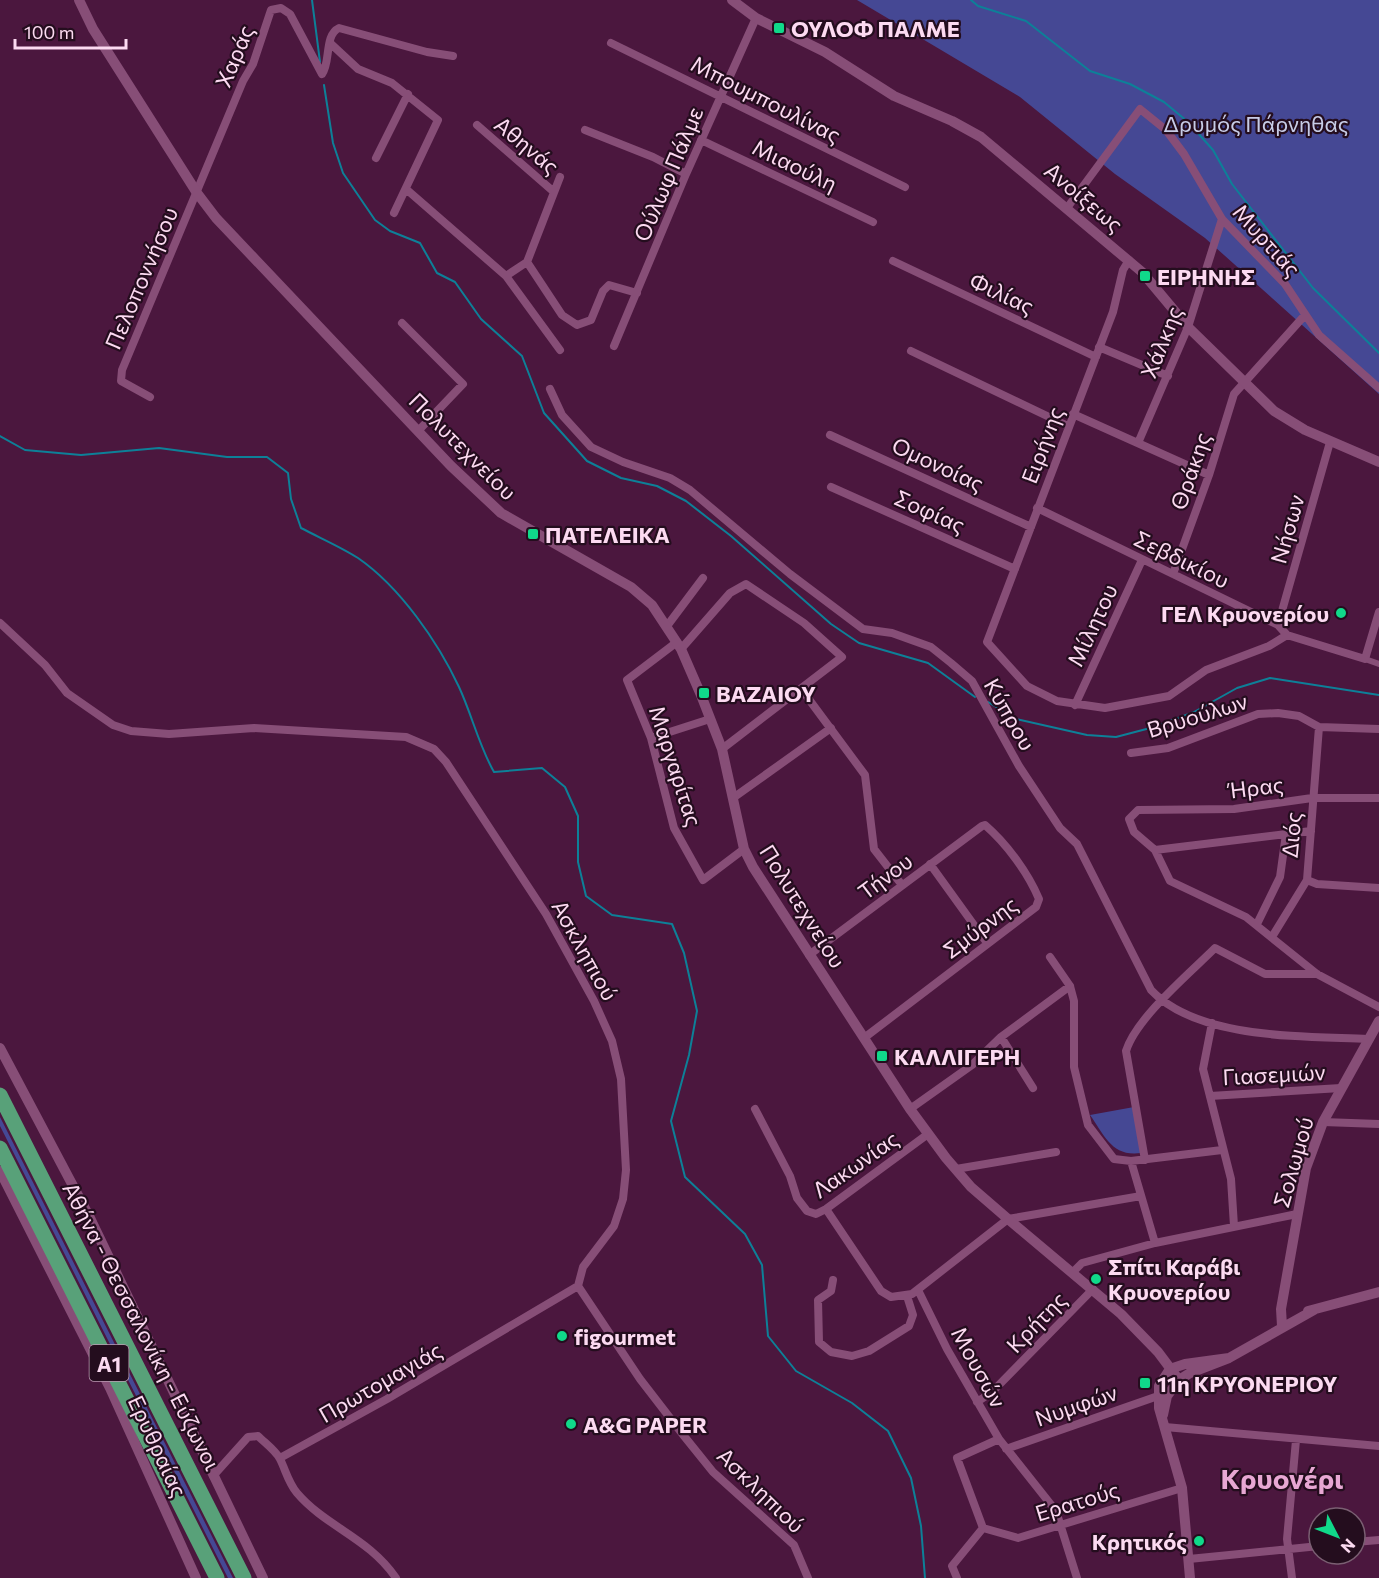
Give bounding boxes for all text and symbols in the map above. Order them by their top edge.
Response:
scale bar [15,12,126,50]
place label: ΟΥΛΟΦ ΠΑΛΜΕ [791,15,960,42]
text: 100 m [24,21,74,43]
street label: Χαράς [209,21,259,91]
marker: ΟΥΛΟΦ ΠΑΛΜΕ [772,21,786,35]
street label: Μπουμπουλίνας [687,50,845,148]
street label: Ούλωφ Πάλμε [628,103,708,245]
street label: Αθηνάς [489,110,565,180]
park label: Δρυμός Πάρνηθας [1163,110,1349,137]
street label: Μιαούλη [748,133,842,197]
street label: Ανοίξεως [1039,156,1129,238]
street label: Μυρτιάς [1228,198,1306,282]
street label: Πελοποννήσου [99,203,183,353]
place label: ΕΙΡΗΝΗΣ [1157,263,1255,290]
street label: Φιλίας [966,266,1038,320]
marker: ΕΙΡΗΝΗΣ [1138,269,1152,283]
street label: Χάλκης [1134,302,1188,382]
street label: Πολυτεχνείου [404,387,522,505]
street label: Ειρήνης [1015,403,1069,487]
street label: Θράκης [1164,429,1216,513]
street label: Ομονοίας [888,431,988,497]
street label: Σοφίας [891,484,969,538]
street label: Νήσων [1264,491,1310,567]
place label: ΠΑΤΕΛΕΙΚΑ [545,521,670,548]
street label: Σεβδικίου [1130,524,1234,594]
marker: ΠΑΤΕΛΕΙΚΑ [526,527,540,541]
street label: Μίλητου [1061,579,1123,671]
place label: ΓΕΛ Κρυονερίου [1161,600,1329,627]
marker: ΓΕΛ Κρυονερίου [1334,606,1348,620]
street label: Κύπρου [979,673,1041,755]
place label: ΒΑΖΑΙΟΥ [716,680,816,707]
marker: ΒΑΖΑΙΟΥ [697,686,711,700]
street label: Βρυούλων [1143,687,1251,743]
street label: Μαργαρίτας [644,702,708,830]
street label: Ήρας [1225,770,1285,804]
street label: Διός [1276,811,1306,859]
street label: Πολυτεχνείου [754,839,852,973]
street label: Τήνου [853,847,917,905]
street label: Σμύρνης [937,890,1023,964]
street label: Ασκληπιού [546,895,624,1005]
place label: ΚΑΛΛΙΓΕΡΗ [894,1043,1020,1070]
marker: ΚΑΛΛΙΓΕΡΗ [875,1049,889,1063]
street label: Γιασεμιών [1222,1058,1326,1090]
street label: Σολωμού [1267,1114,1319,1210]
street label: Λακωνίας [807,1125,903,1203]
street label: Αθήνα - Θεσσαλονίκη - Εύζωνοι [57,1177,227,1475]
place label: Σπίτι Καράβι Κρυονερίου [1108,1253,1240,1305]
marker: Σπίτι Καράβι Κρυονερίου [1089,1272,1103,1286]
street label: Κρήτης [1000,1286,1072,1358]
street label: Μουσών [946,1322,1012,1412]
place label: figourmet [574,1323,676,1350]
marker: figourmet [555,1329,569,1343]
street label: Πρωτομαγιάς [314,1336,446,1428]
road number: Α1 [90,1345,128,1381]
place label: 11η ΚΡΥΟΝΕΡΙΟΥ [1157,1370,1337,1397]
marker: 11η ΚΡΥΟΝΕΡΙΟΥ [1138,1376,1152,1390]
street label: Νυμφών [1031,1378,1121,1432]
street label: Ερυθραίας [123,1391,193,1501]
place label: A&G PAPER [583,1411,707,1438]
marker: A&G PAPER [564,1417,578,1431]
street label: Ασκληπιού [712,1442,810,1538]
district label: Κρυονέρι [1221,1461,1343,1495]
street label: Ερατούς [1032,1475,1122,1527]
north arrow [1307,1506,1367,1566]
place label: Κρητικός [1092,1528,1187,1555]
marker: Κρητικός [1192,1534,1206,1548]
text: N [1337,1536,1360,1557]

